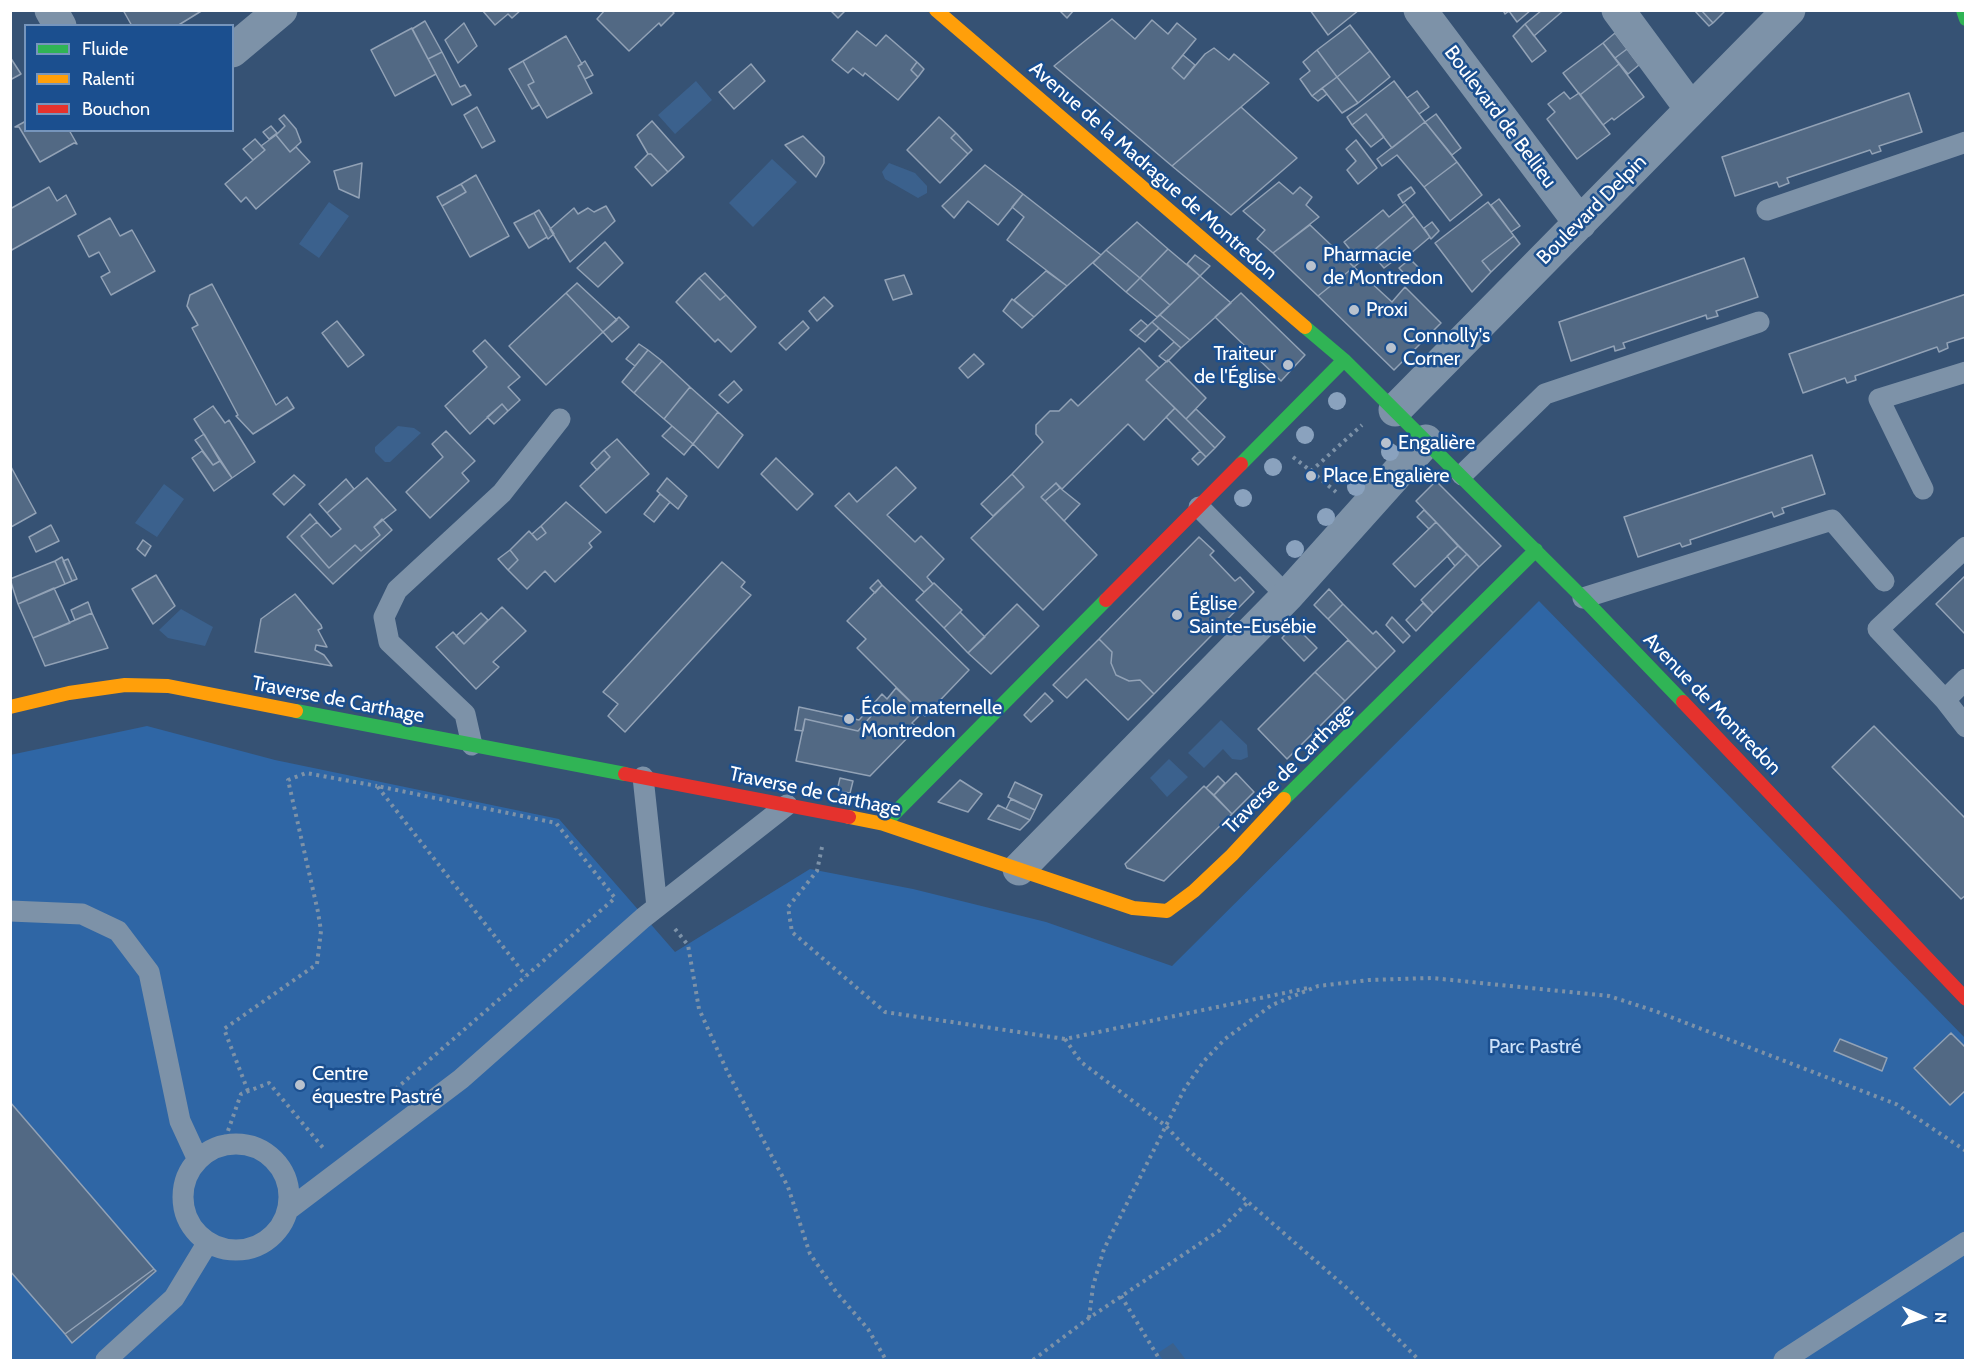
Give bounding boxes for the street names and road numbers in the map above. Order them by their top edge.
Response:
street label: Boulevard de Bellieu [1439,41,1561,193]
street label: Avenue de la Madrague de Montredon [1024,57,1282,285]
street label: Boulevard Delpin [1532,150,1652,270]
street label: Avenue de Montredon [1638,628,1786,780]
street label: Traverse de Carthage [250,672,426,728]
street label: Traverse de Carthage [1219,699,1359,839]
street label: Traverse de Carthage [727,762,903,822]

